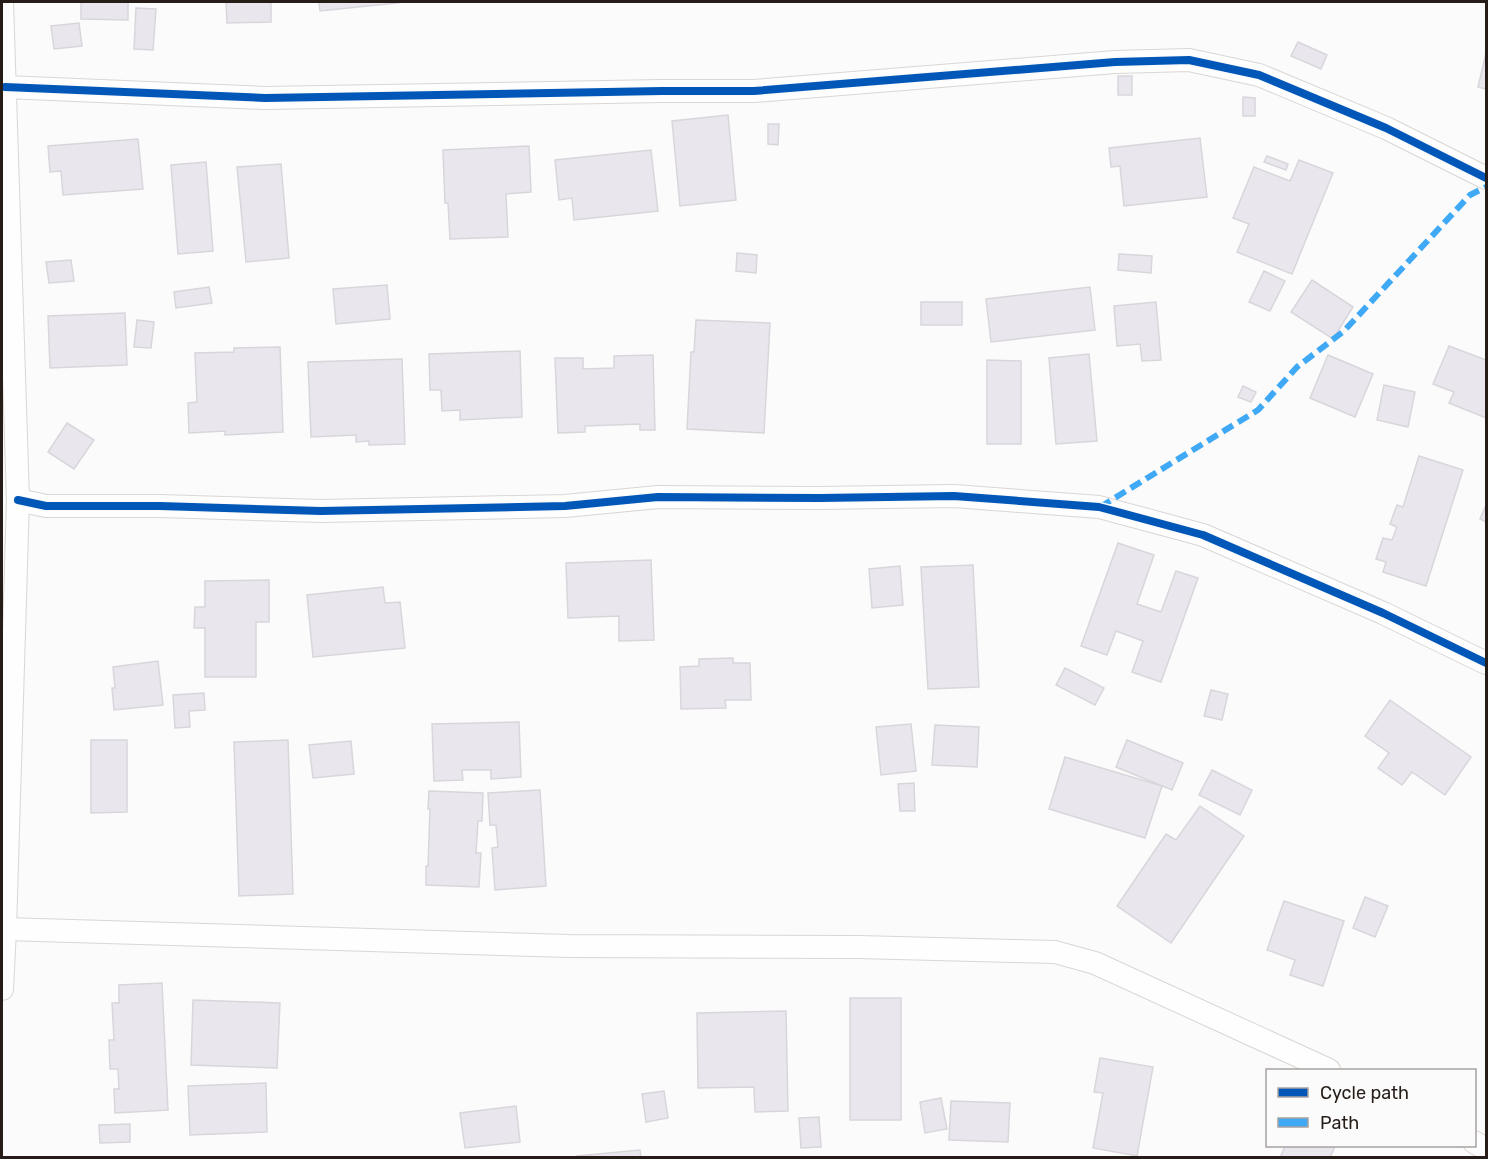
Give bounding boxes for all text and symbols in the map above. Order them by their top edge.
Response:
legend [1266,1069,1476,1147]
text: Cycle path [1320,1082,1409,1104]
text: Path [1320,1112,1359,1134]

